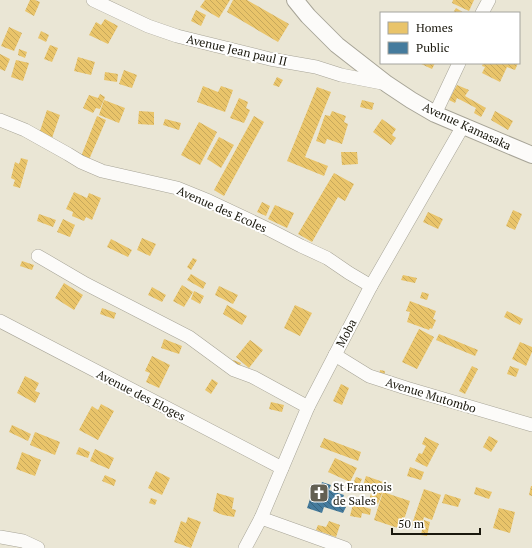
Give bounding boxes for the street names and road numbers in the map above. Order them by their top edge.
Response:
street label: Avenue Jean paul II [185,31,289,69]
street label: Avenue Kamasaka [420,99,514,153]
street label: Avenue des Ecoles [175,182,269,236]
street label: Moba [332,316,360,350]
street label: Avenue des Eloges [94,366,188,424]
street label: Avenue Mutombo [384,374,479,416]

